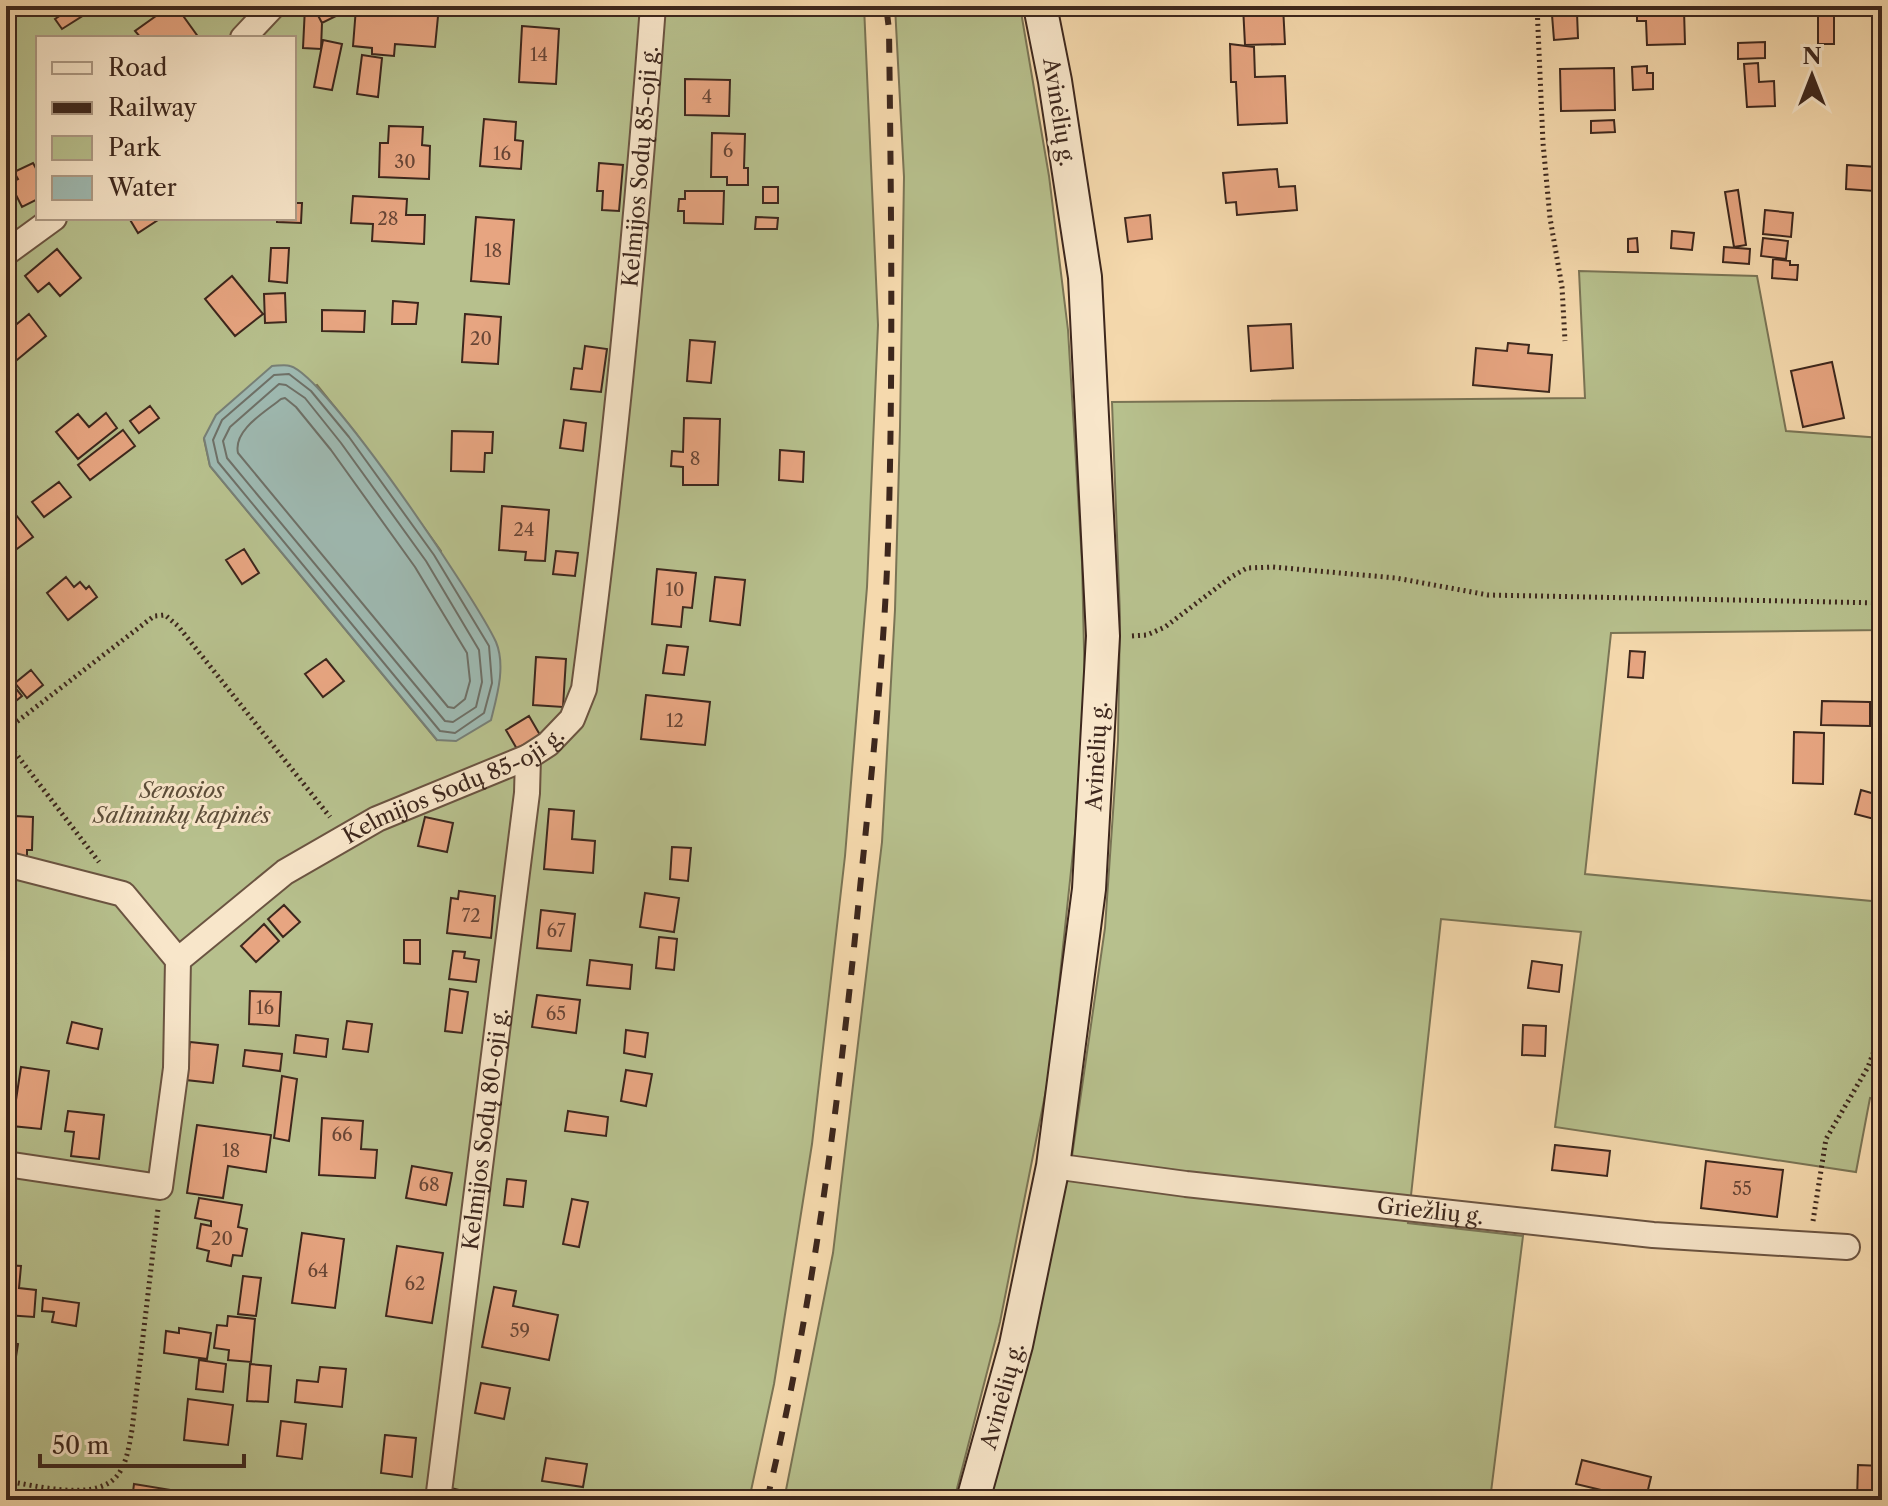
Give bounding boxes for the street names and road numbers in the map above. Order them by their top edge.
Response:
street label: Kelmijos Sodų 85-oji g. [616,45,663,288]
street label: Avinėlių g. [1037,55,1081,168]
street label: Avinėlių g. [1080,701,1113,813]
street label: Kelmijos Sodų 85-oji g. [338,722,570,849]
street label: Kelmijos Sodų 80-oji g. [456,1006,513,1252]
street label: Griežlių g. [1376,1191,1485,1230]
street label: Avinėlių g. [974,1340,1030,1453]

